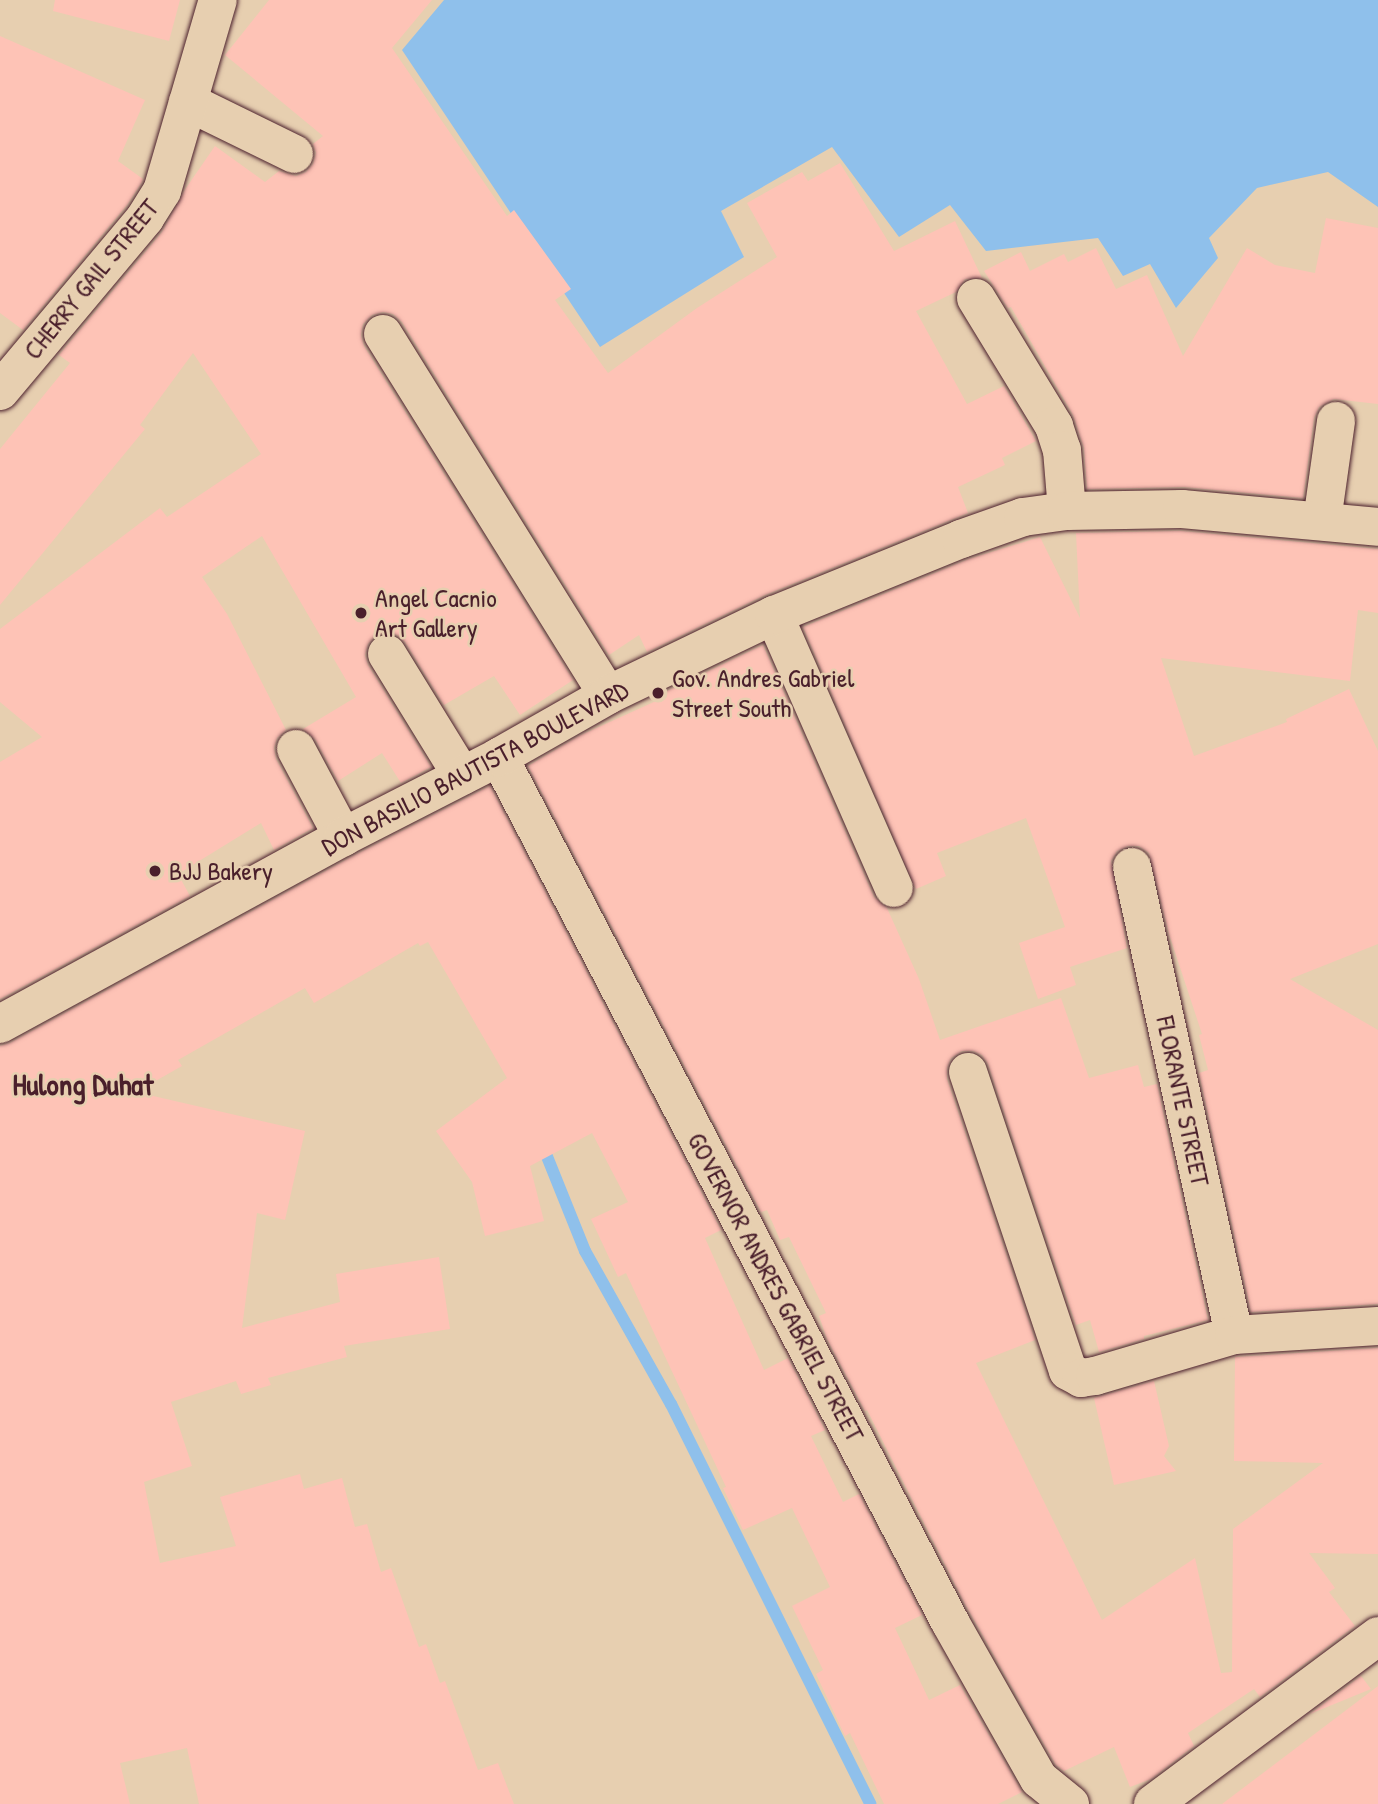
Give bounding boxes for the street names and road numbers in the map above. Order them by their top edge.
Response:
street label: CHERRY GAIL STREET [17,193,165,365]
street label: DON BASILIO BAUTISTA BOULEVARD [316,674,634,862]
street label: FLORANTE STREET [1150,1013,1216,1189]
street label: GOVERNOR ANDRES GABRIEL STREET [681,1127,871,1447]

